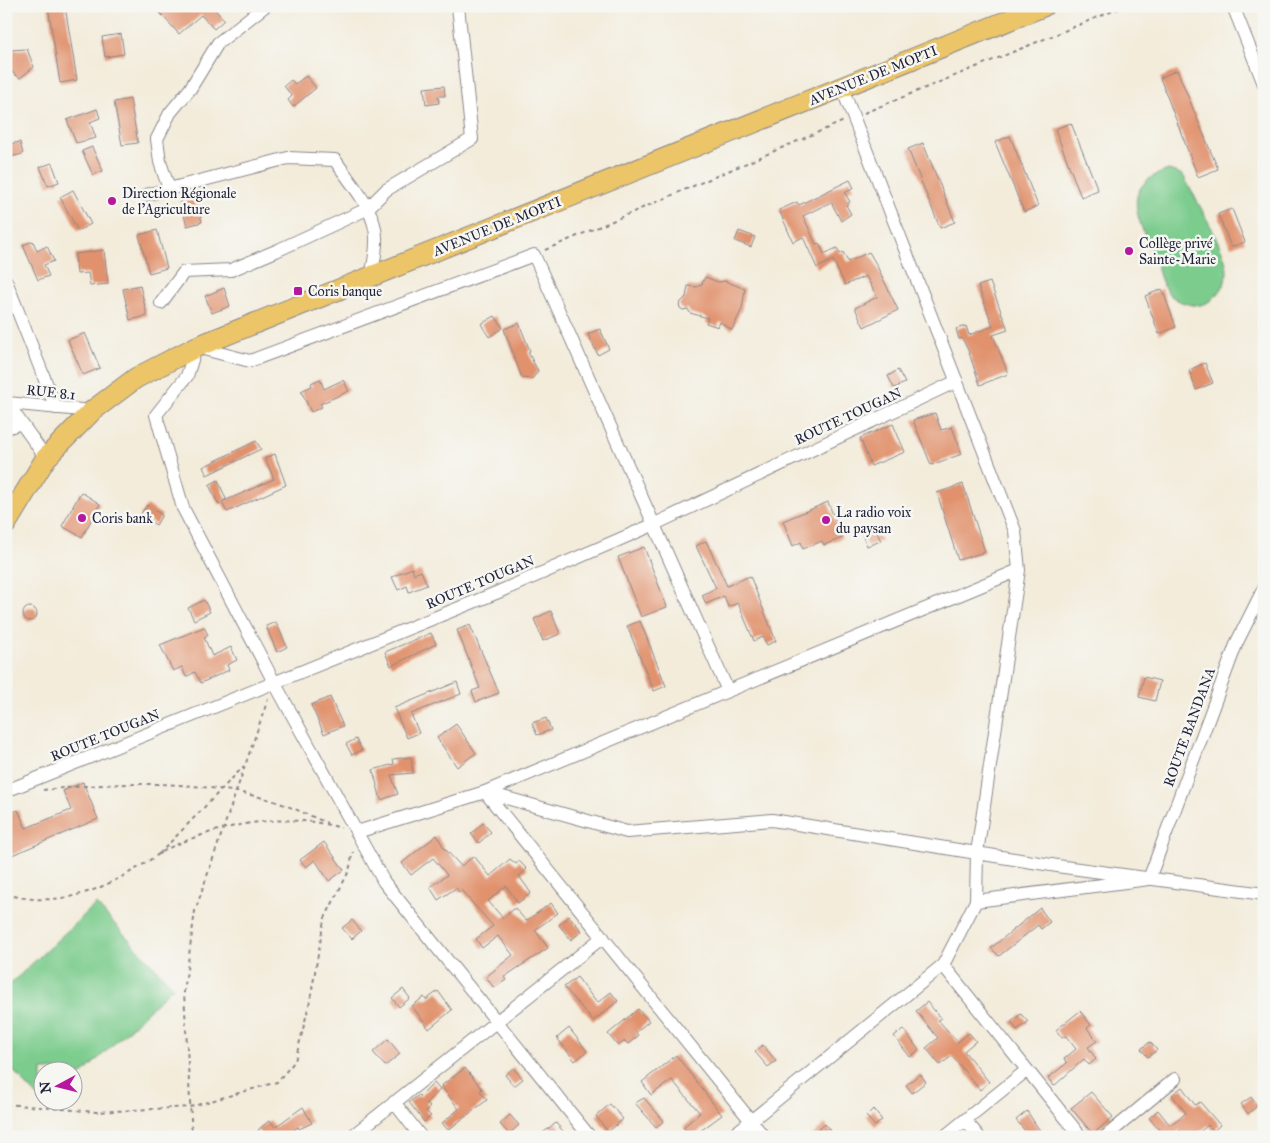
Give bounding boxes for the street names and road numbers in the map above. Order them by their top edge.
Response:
street label: AVENUE DE MOPTI [806,42,940,109]
street label: AVENUE DE MOPTI [430,193,564,260]
street label: RUE 8.1 [26,381,77,404]
street label: ROUTE TOUGAN [792,384,905,449]
street label: ROUTE TOUGAN [423,552,537,613]
street label: ROUTE BANDANA [1160,665,1219,789]
street label: ROUTE TOUGAN [48,706,162,765]

